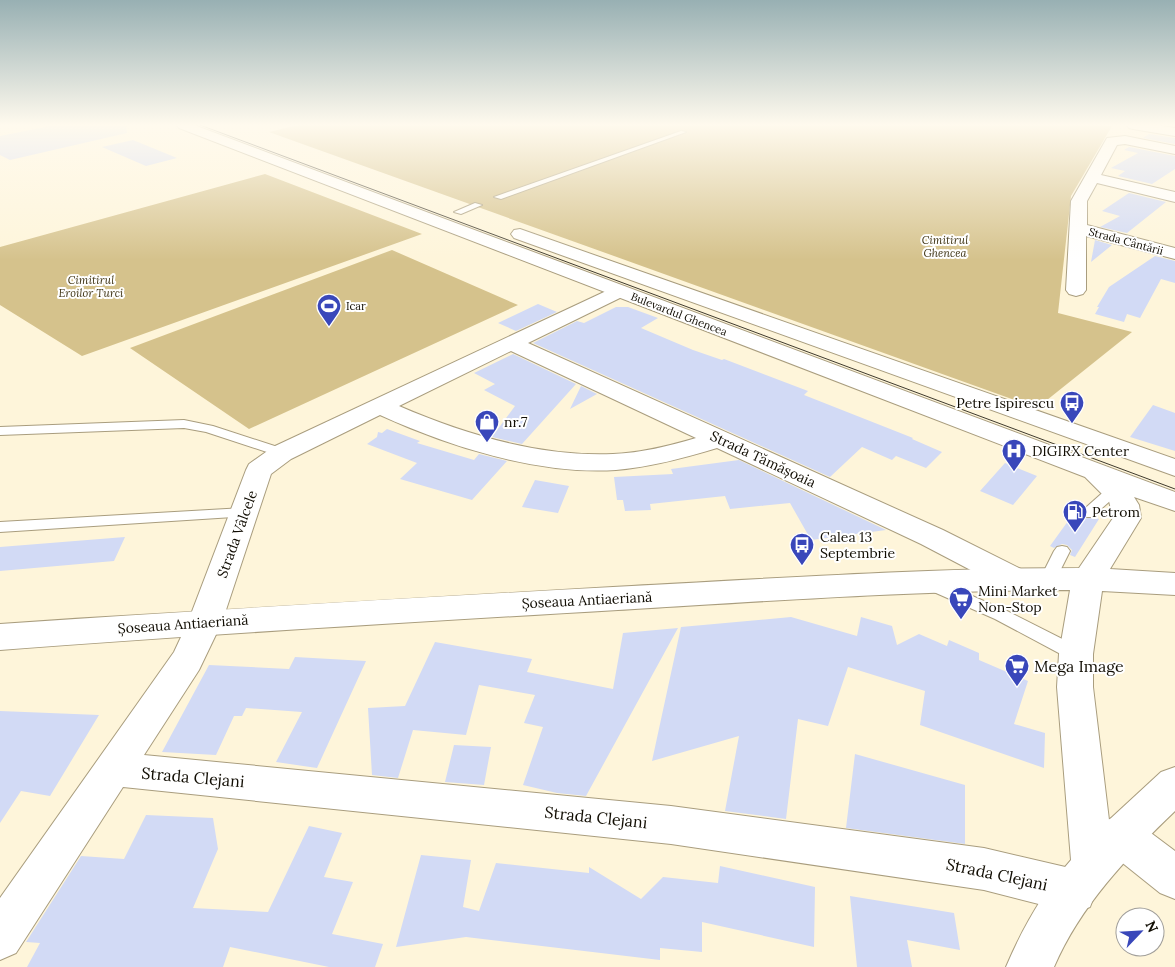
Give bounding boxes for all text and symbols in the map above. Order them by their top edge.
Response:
street label: Strada Cântării [1087,224,1165,258]
park label: Cimitirul Ghencea [922,233,968,260]
park label: Cimitirul Eroilor Turci [59,273,124,300]
street label: Bulevardul Ghencea [629,289,729,339]
sports icon: Icar [316,293,342,327]
place label: Icar [346,299,366,313]
bus stop icon: Petre Ispirescu [1059,390,1085,424]
place label: Petre Ispirescu [956,394,1054,412]
shop icon: nr.7 [474,409,500,443]
place label: nr.7 [504,413,528,431]
street label: Strada Tămășoaia [707,427,819,491]
hospital icon: DIGIRX Center [1001,438,1027,472]
place label: DIGIRX Center [1032,442,1129,460]
street label: Strada Vâlcele [213,487,261,580]
fuel station icon: Petrom [1062,499,1088,533]
place label: Petrom [1092,503,1140,521]
place label: Calea 13 Septembrie [820,528,896,562]
bus stop icon: Calea 13 Septembrie [789,532,815,566]
place label: Mini Market Non-Stop [978,582,1058,616]
supermarket icon: Mini Market Non-Stop [948,586,974,620]
street label: Șoseaua Antiaeriană [521,588,653,612]
street label: Șoseaua Antiaeriană [117,610,249,638]
supermarket icon: Mega Image [1004,653,1030,687]
place label: Mega Image [1034,656,1124,676]
street label: Strada Clejani [141,763,245,791]
street label: Strada Clejani [544,802,648,832]
street label: Strada Clejani [944,853,1050,895]
north arrow [1115,907,1165,957]
text: N [1141,918,1162,935]

